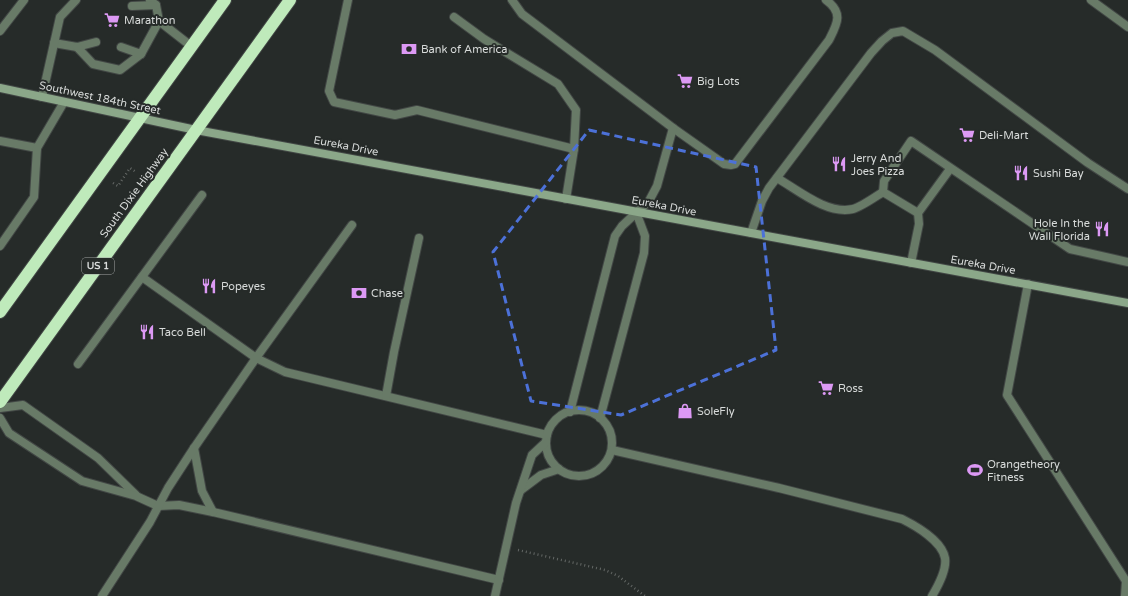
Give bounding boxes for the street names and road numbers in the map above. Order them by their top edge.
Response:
street label: Southwest 184th Street [38,79,162,117]
street label: Eureka Drive [312,133,380,159]
street label: South Dixie Highway [97,146,171,240]
street label: Eureka Drive [630,193,698,219]
street label: Eureka Drive [949,253,1017,277]
road number: US 1 [82,258,114,274]

